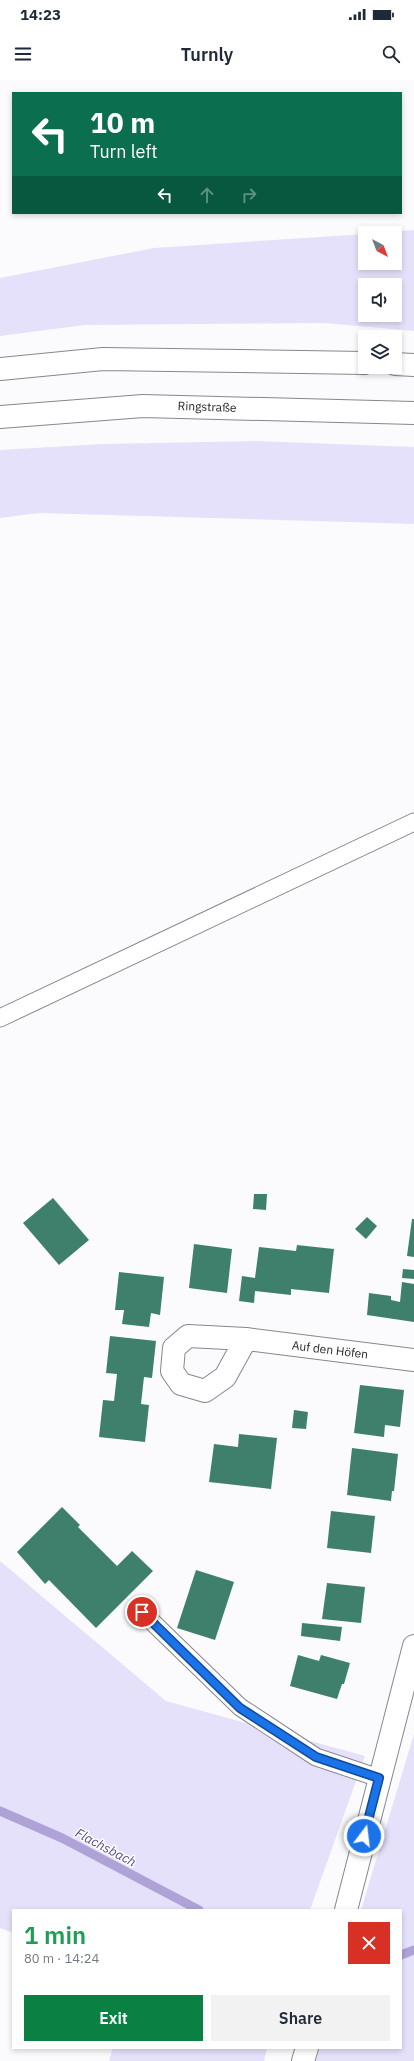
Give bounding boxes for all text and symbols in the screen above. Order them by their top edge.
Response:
text: 14:23 [20,5,61,24]
icon: menu [12,43,34,65]
text: Turnly [181,43,233,66]
icon: search [380,43,402,65]
text: 10 m [90,104,155,141]
icon: left [24,108,76,160]
text: Turn left [90,140,158,163]
icon: left [154,184,176,206]
icon: ahead [196,184,218,206]
icon: right [238,184,260,206]
north arrow [358,226,402,270]
map controls [358,226,402,374]
button: sound [358,278,402,322]
button: layers [358,330,402,374]
street label: Ringstraße [177,398,237,415]
street label: Auf den Höfen [291,1337,369,1362]
pin [125,1595,159,1629]
icon: arrive [131,1601,153,1623]
position arrow [343,1815,385,1857]
water label: Flachsbach [72,1824,139,1871]
text: 1 min [24,1919,86,1951]
button: close [348,1922,390,1964]
text: 80 m · 14:24 [24,1950,99,1967]
button: Exit [24,1995,203,2041]
button: Share [211,1995,390,2041]

